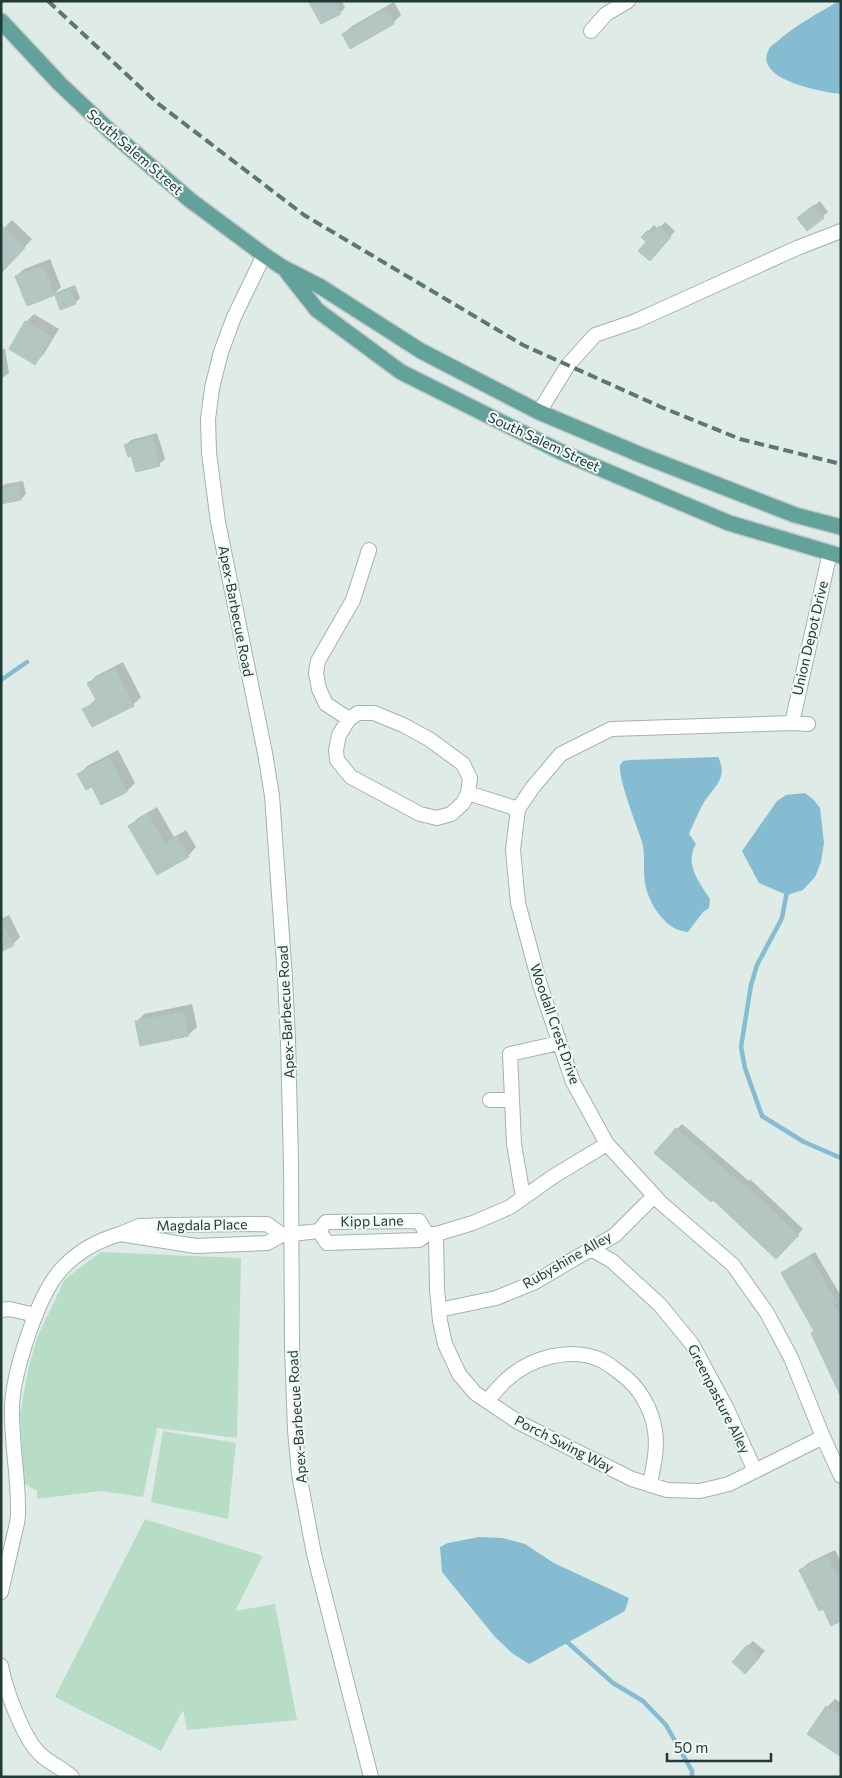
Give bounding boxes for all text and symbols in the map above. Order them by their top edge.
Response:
street label: South Salem Street [84,105,187,198]
street label: South Salem Street [485,408,603,475]
street label: Apex-Barbecue Road [215,544,258,678]
street label: Union Depot Drive [788,579,831,697]
street label: Apex-Barbecue Road [274,945,297,1079]
street label: Woodall Crest Drive [527,961,584,1086]
street label: Kipp Lane [340,1211,404,1230]
street label: Magdala Place [156,1215,248,1234]
street label: Rubyshine Alley [519,1227,614,1292]
street label: Greenpasture Alley [685,1341,754,1456]
street label: Apex-Barbecue Road [283,1350,310,1484]
street label: Porch Swing Way [512,1411,617,1476]
scale bar [667,1730,771,1762]
text: 50 m [674,1738,708,1756]

